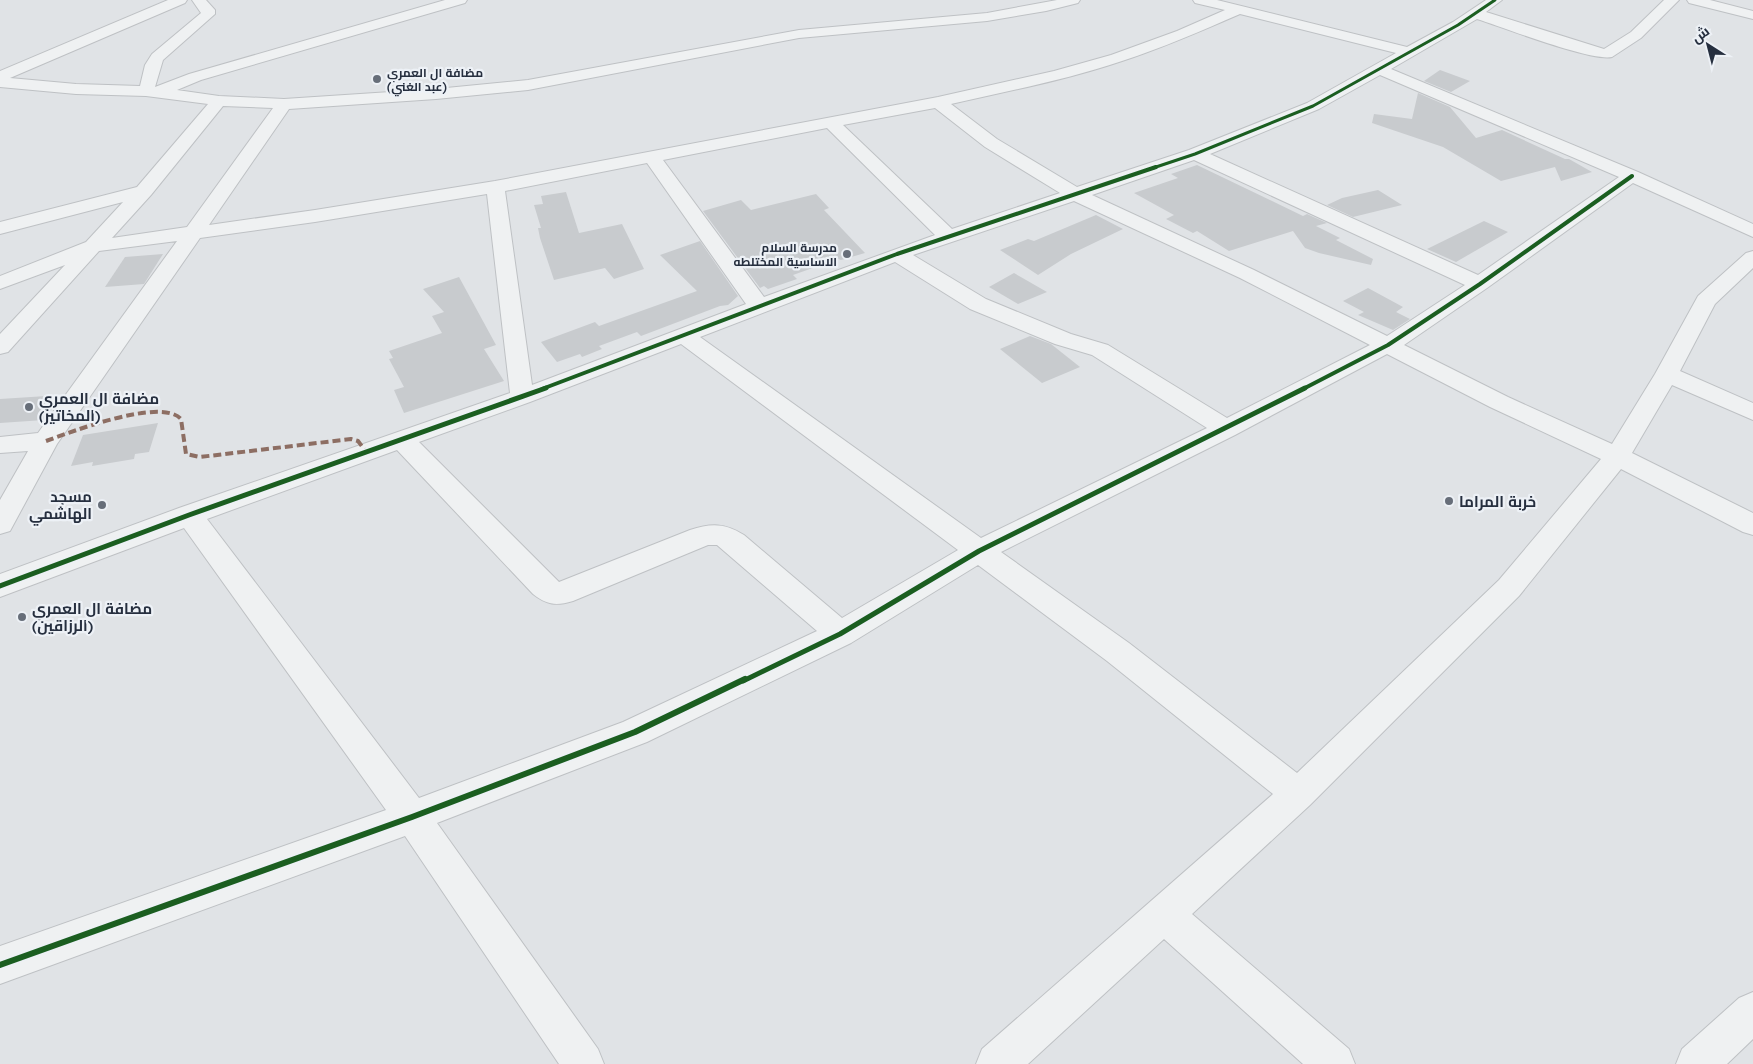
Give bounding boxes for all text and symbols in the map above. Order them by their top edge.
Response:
north arrow [1683,20,1733,70]
text: ش [1688,22,1713,47]
place label: مضافة ال العمري (عبد الغني) [387,65,483,97]
marker: مضافة ال العمري (عبد الغني) [371,73,383,85]
place label: مدرسة السلام الاساسية المختلطه [734,240,837,269]
marker: مدرسة السلام الاساسية المختلطه [841,248,853,260]
place label: مضافة ال العمري (المخاتير) [39,389,159,425]
marker: مضافة ال العمري (المخاتير) [23,401,35,413]
place label: مسجد الهاشمي [29,487,92,526]
place label: خربة المراما [1459,492,1536,511]
marker: خربة المراما [1443,495,1455,507]
marker: مسجد الهاشمي [96,499,108,511]
place label: مضافة ال العمري (الرزاقين) [32,599,152,635]
marker: مضافة ال العمري (الرزاقين) [16,611,28,623]

